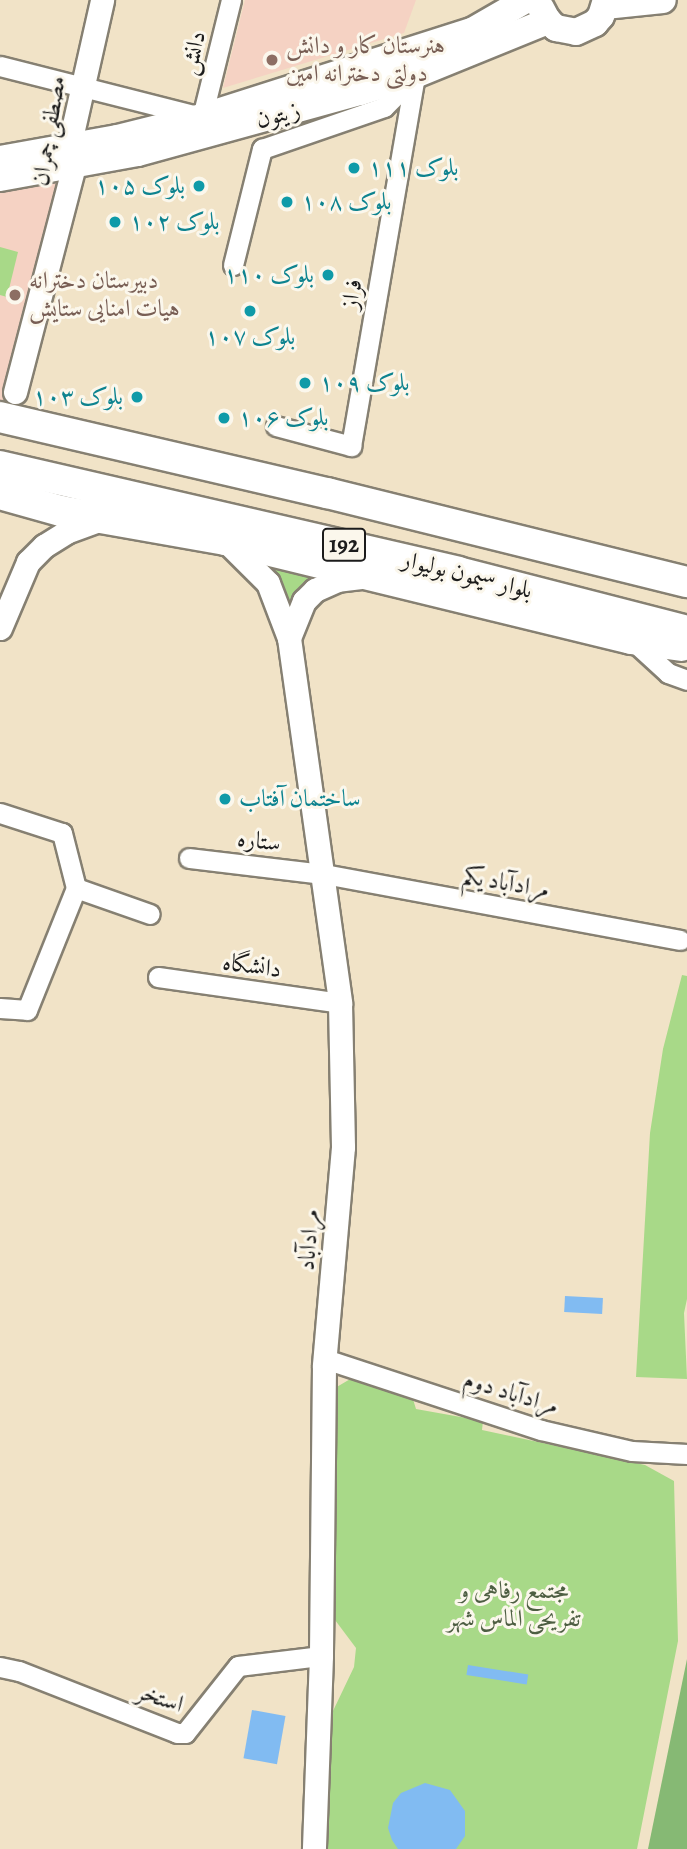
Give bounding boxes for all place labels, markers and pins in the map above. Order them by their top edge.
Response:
place label: هنرستان کار و دانش دولتی دخترانه امین [286,32,445,88]
marker: هنرستان کار و دانش دولتی دخترانه امین [264,52,280,68]
place label: بلوک ۱۱۱ [368,154,459,182]
marker: بلوک ۱۱۱ [346,160,362,176]
place label: بلوک ۱۰۵ [94,172,185,200]
marker: بلوک ۱۰۵ [191,178,207,194]
place label: بلوک ۱۰۸ [301,188,392,216]
marker: بلوک ۱۰۸ [279,194,295,210]
place label: بلوک ۱۰۲ [129,208,220,236]
marker: بلوک ۱۰۲ [107,214,123,230]
place label: بلوک ۱۱۰ [223,261,314,289]
place label: دبیرستان دخترانه هیات امنایی ستایش [29,267,180,323]
marker: بلوک ۱۱۰ [320,267,336,283]
marker: دبیرستان دخترانه هیات امنایی ستایش [7,287,23,303]
marker: بلوک ۱۰۷ [242,303,258,319]
place label: بلوک ۱۰۷ [205,323,295,351]
place label: بلوک ۱۰۹ [319,369,410,397]
marker: بلوک ۱۰۹ [297,375,313,391]
place label: بلوک ۱۰۳ [32,383,123,411]
marker: بلوک ۱۰۳ [129,389,145,405]
place label: بلوک ۱۰۶ [238,404,329,432]
marker: بلوک ۱۰۶ [216,410,232,426]
place label: ساختمان آفتاب [239,785,361,813]
marker: ساختمان آفتاب [217,791,233,807]

